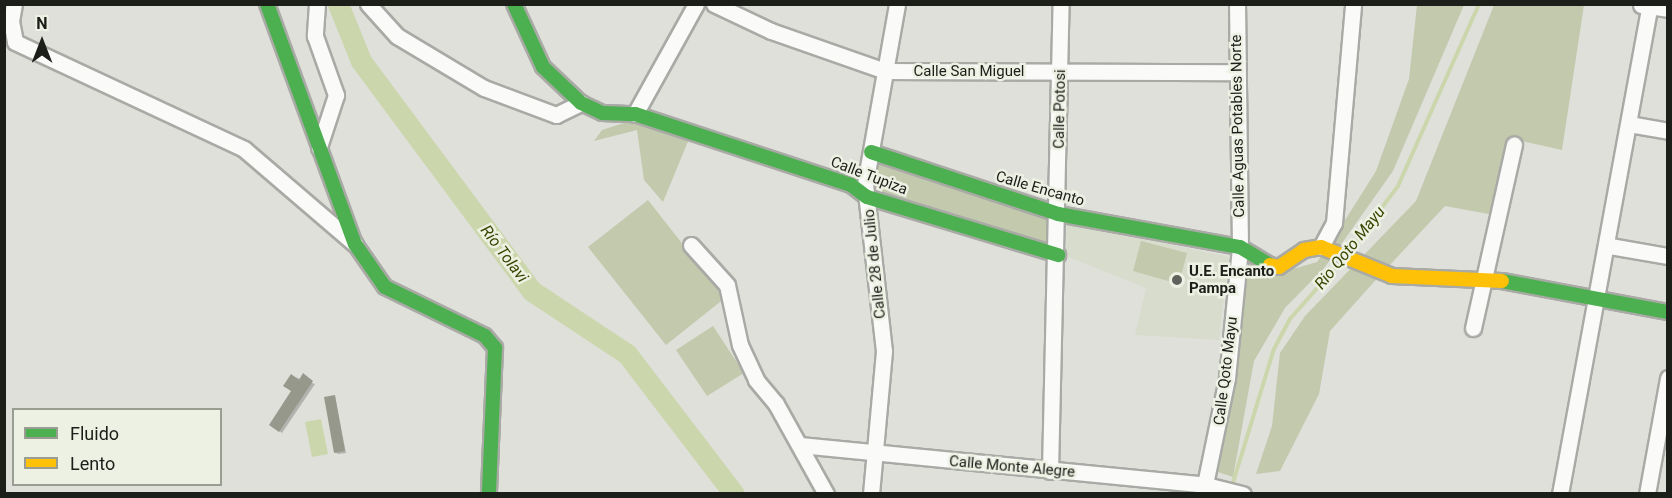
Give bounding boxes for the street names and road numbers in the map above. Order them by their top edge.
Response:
street label: Calle Aguas Potables Norte [1227,34,1249,218]
street label: Calle San Miguel [914,63,1024,81]
street label: Calle Potosi [1050,69,1070,149]
street label: Calle Tupiza [828,153,910,199]
street label: Calle Encanto [994,168,1086,210]
street label: Calle 28 de Julio [860,208,890,320]
street label: Calle Qoto Mayu [1210,316,1242,426]
street label: Calle Monte Alegre [948,453,1076,481]

